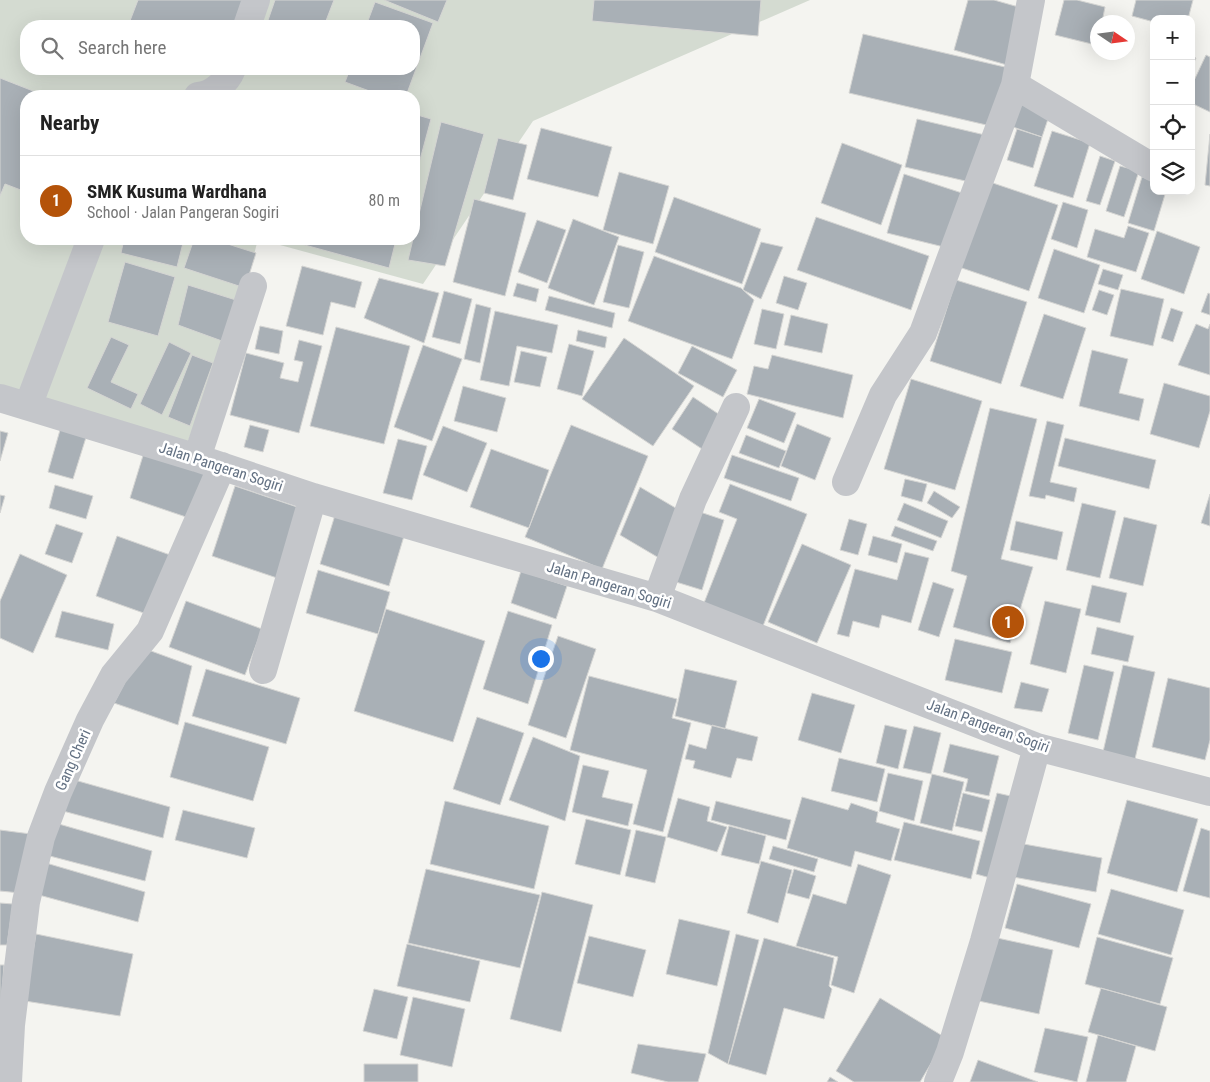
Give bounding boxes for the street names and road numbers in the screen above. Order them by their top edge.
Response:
street label: Jalan Pangeran Sogiri [157,438,285,496]
street label: Jalan Pangeran Sogiri [545,558,673,612]
street label: Jalan Pangeran Sogiri [924,695,1052,757]
street label: Gang Cheri [52,727,94,793]

